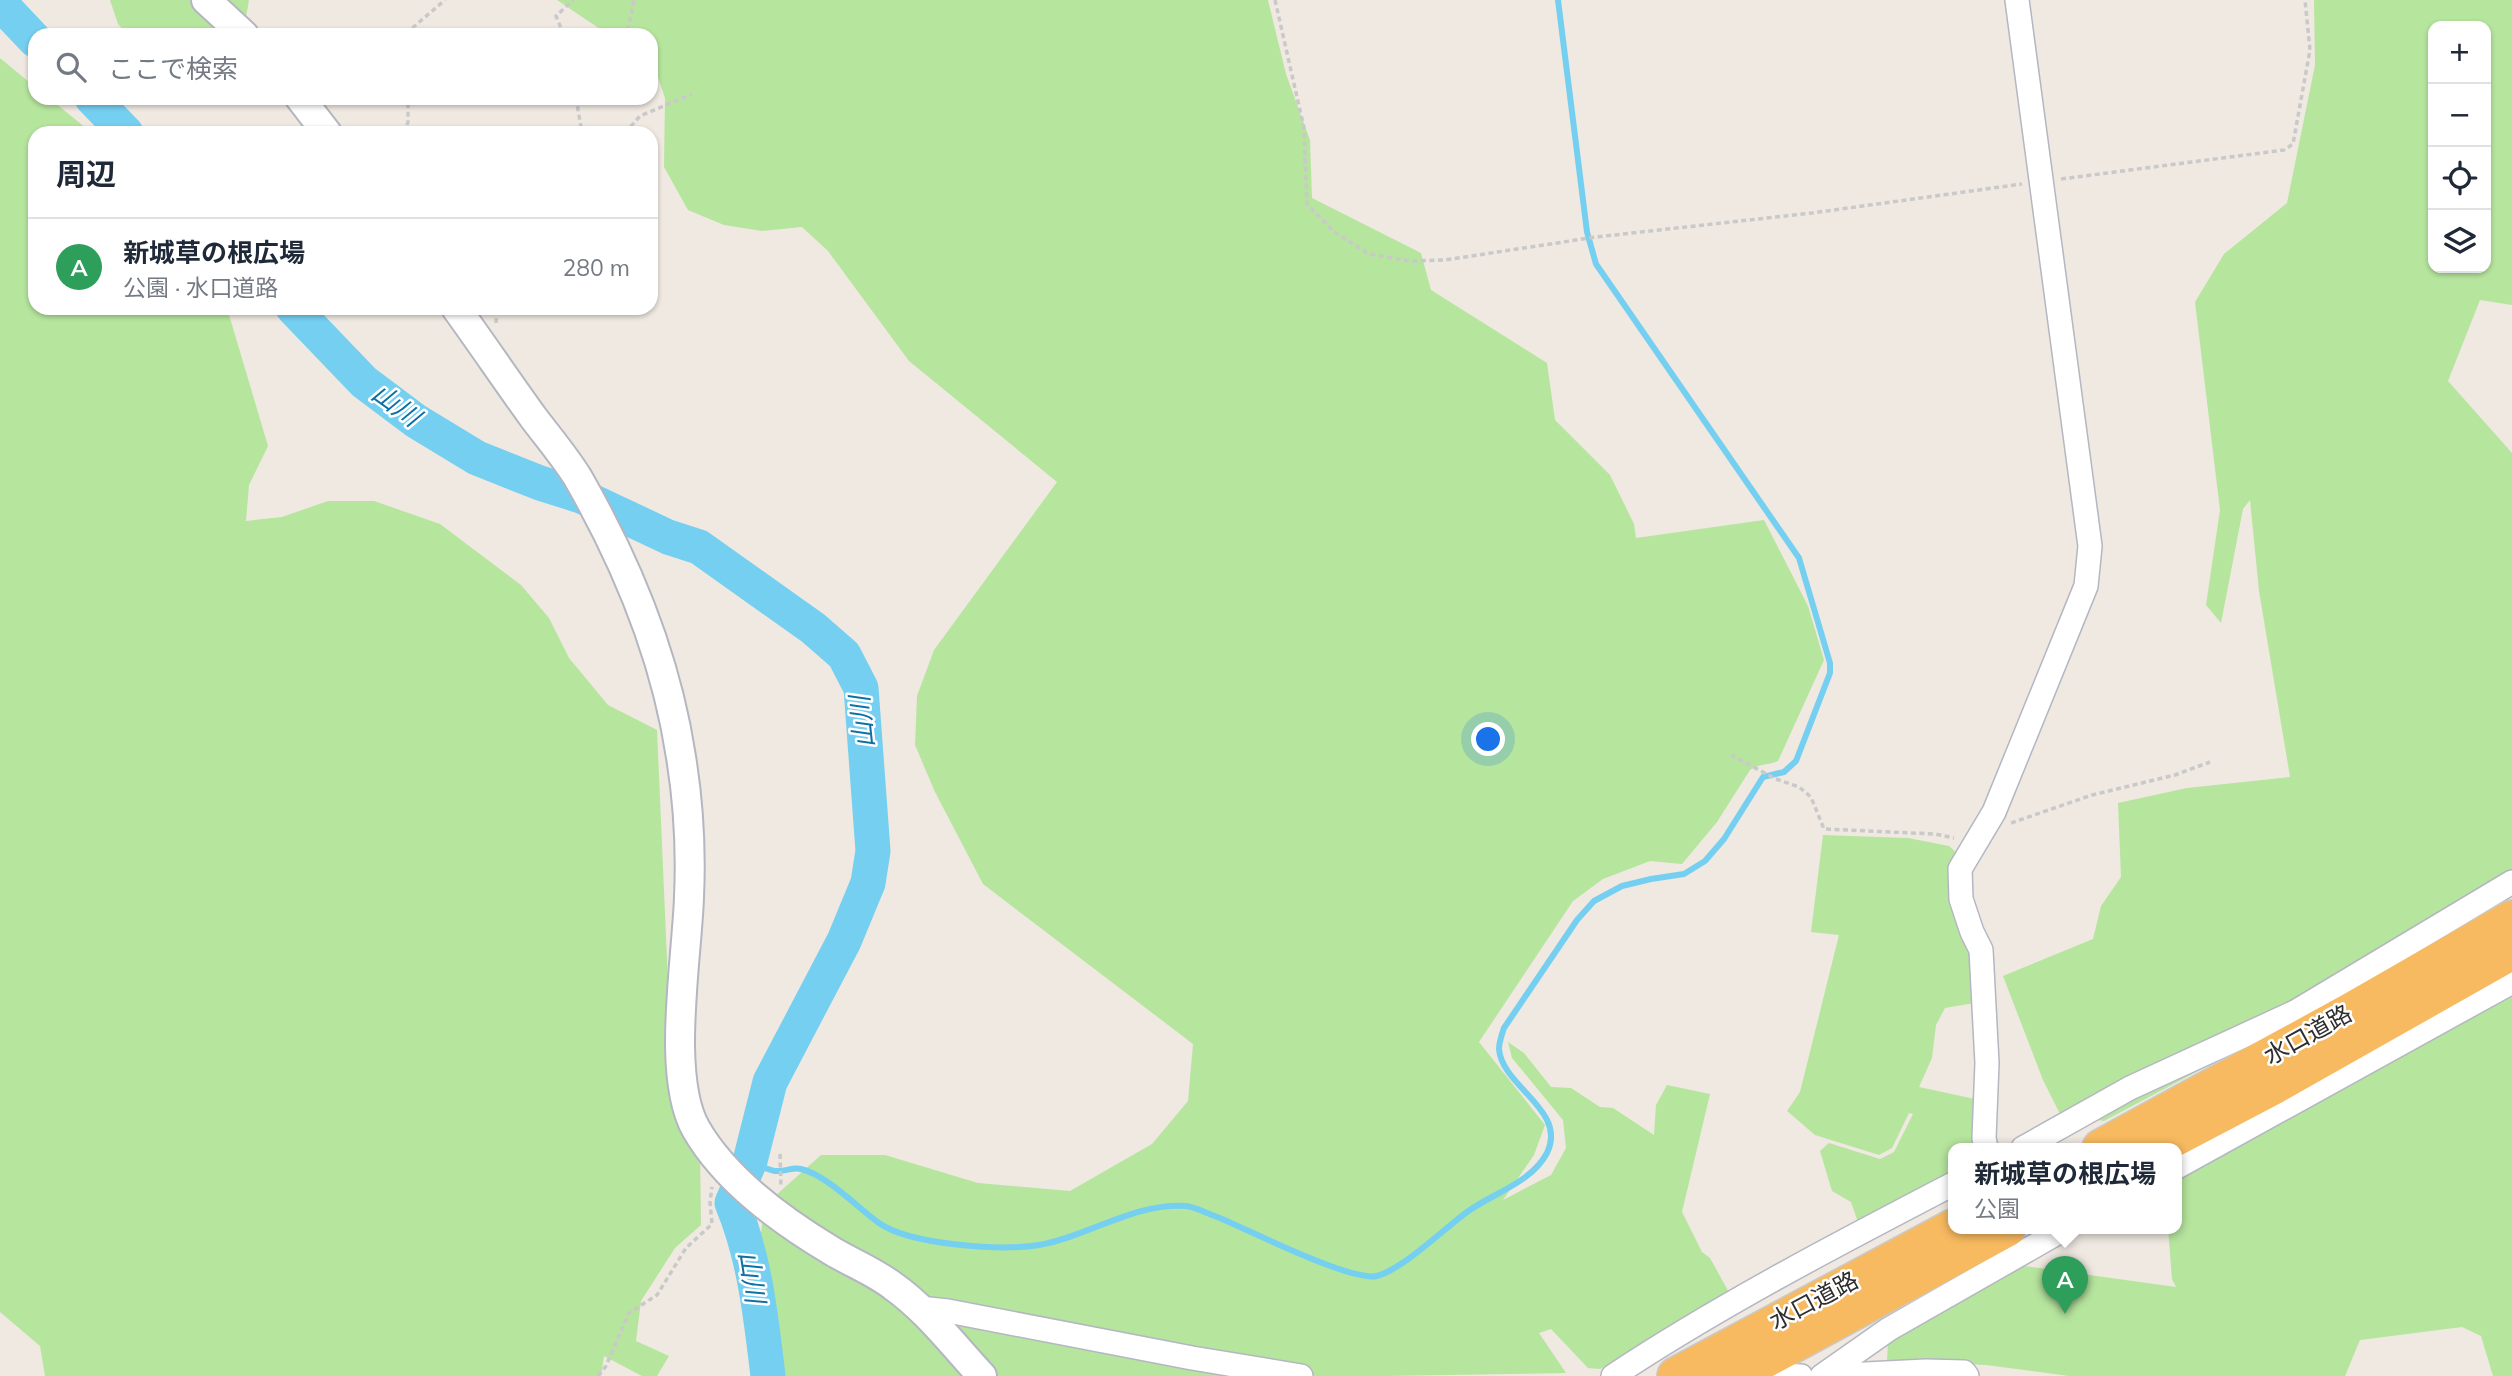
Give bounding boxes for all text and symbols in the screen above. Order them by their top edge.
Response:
map controls [2428,21,2491,273]
button: + [2428,21,2491,84]
search box [28,28,658,105]
icon: search [52,48,90,86]
text: ここで検索 [108,52,238,85]
button: − [2428,84,2491,147]
button: locate [2428,147,2491,210]
text: 周辺 [56,155,116,193]
button: layers [2428,210,2491,273]
text: 新城草の根広場 [123,236,305,269]
text: A [70,253,88,282]
text: 280 m [562,253,630,282]
text: 公園 · 水口道路 [123,273,278,302]
water label: 山川 [366,376,429,435]
water label: 山川 [842,691,881,750]
your location [1471,722,1505,756]
street label: 水口道路 [2258,998,2357,1071]
popup [1948,1143,2182,1234]
text: 新城草の根広場 [1974,1157,2156,1190]
text: 公園 [1974,1194,2020,1223]
water label: 山川 [732,1249,773,1308]
pin: A [2042,1256,2088,1314]
street label: 水口道路 [1764,1264,1863,1336]

